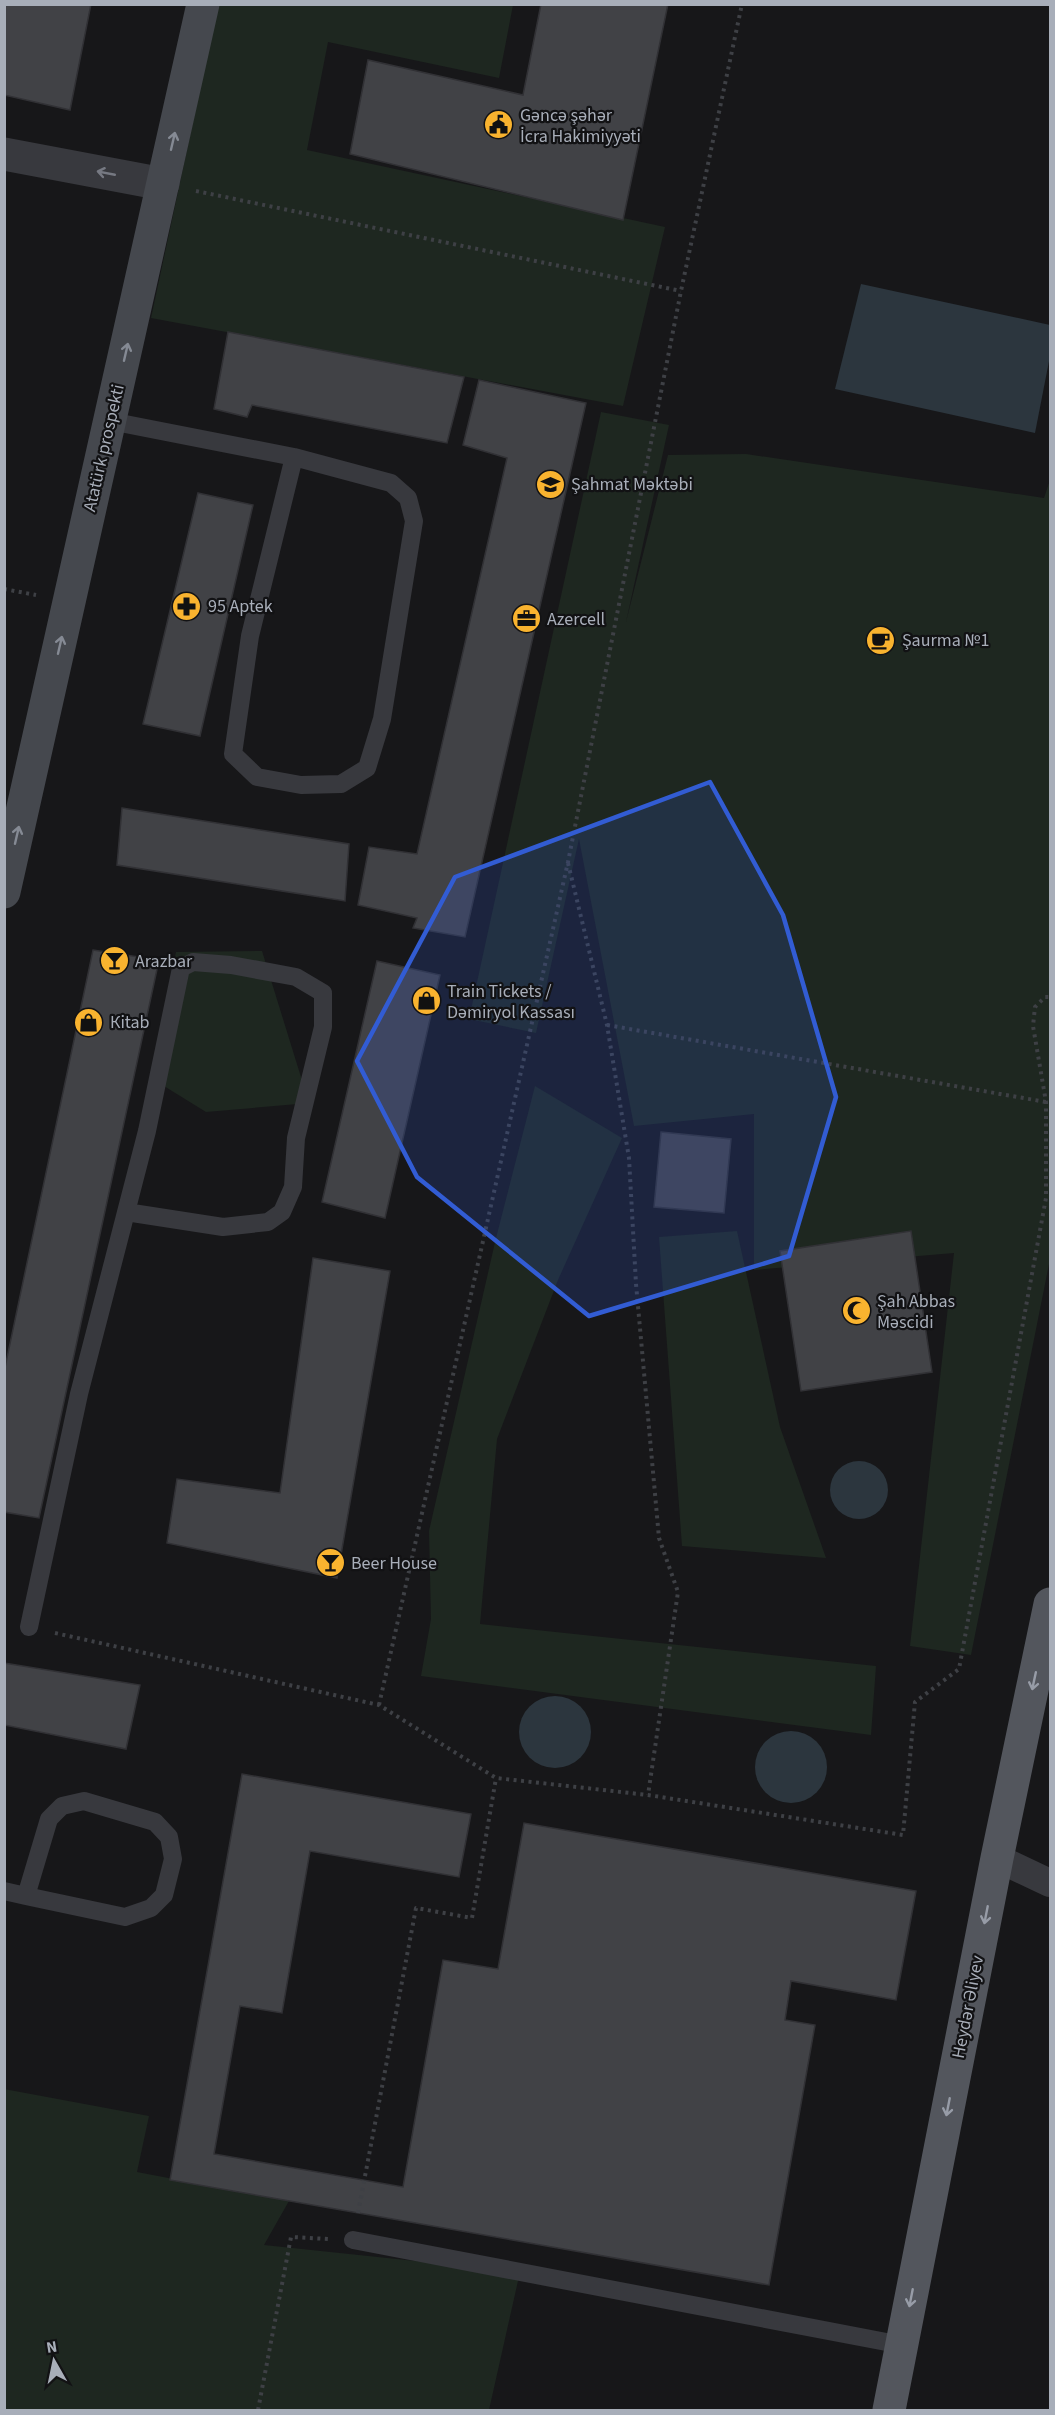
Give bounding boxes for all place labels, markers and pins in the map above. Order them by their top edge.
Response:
place label: Gəncə şəhər İcra Hakimiyyəti [520,103,641,149]
public building icon: Gəncə şəhər İcra Hakimiyyəti [483,109,515,141]
school or university icon: Şahmat Məktəbi [534,468,566,500]
place label: Şahmat Məktəbi [571,472,693,497]
pharmacy icon: 95 Aptek [171,590,203,622]
place label: 95 Aptek [208,594,273,619]
office icon: Azercell [510,603,542,635]
place label: Azercell [547,607,605,632]
cafe icon: Şaurma №1 [865,624,897,656]
place label: Şaurma №1 [902,628,989,653]
bar icon: Arazbar [98,945,130,977]
place label: Arazbar [135,949,193,974]
place label: Train Tickets / Dəmiryol Kassası [447,979,575,1025]
shop icon: Train Tickets / Dəmiryol Kassası [410,985,442,1017]
shop icon: Кitab [73,1006,105,1038]
place label: Кitab [110,1010,150,1035]
place label: Şah Abbas Məscidi [877,1289,955,1335]
mosque icon: Şah Abbas Məscidi [840,1295,872,1327]
bar icon: Beer House [314,1547,346,1579]
place label: Beer House [351,1551,437,1576]

